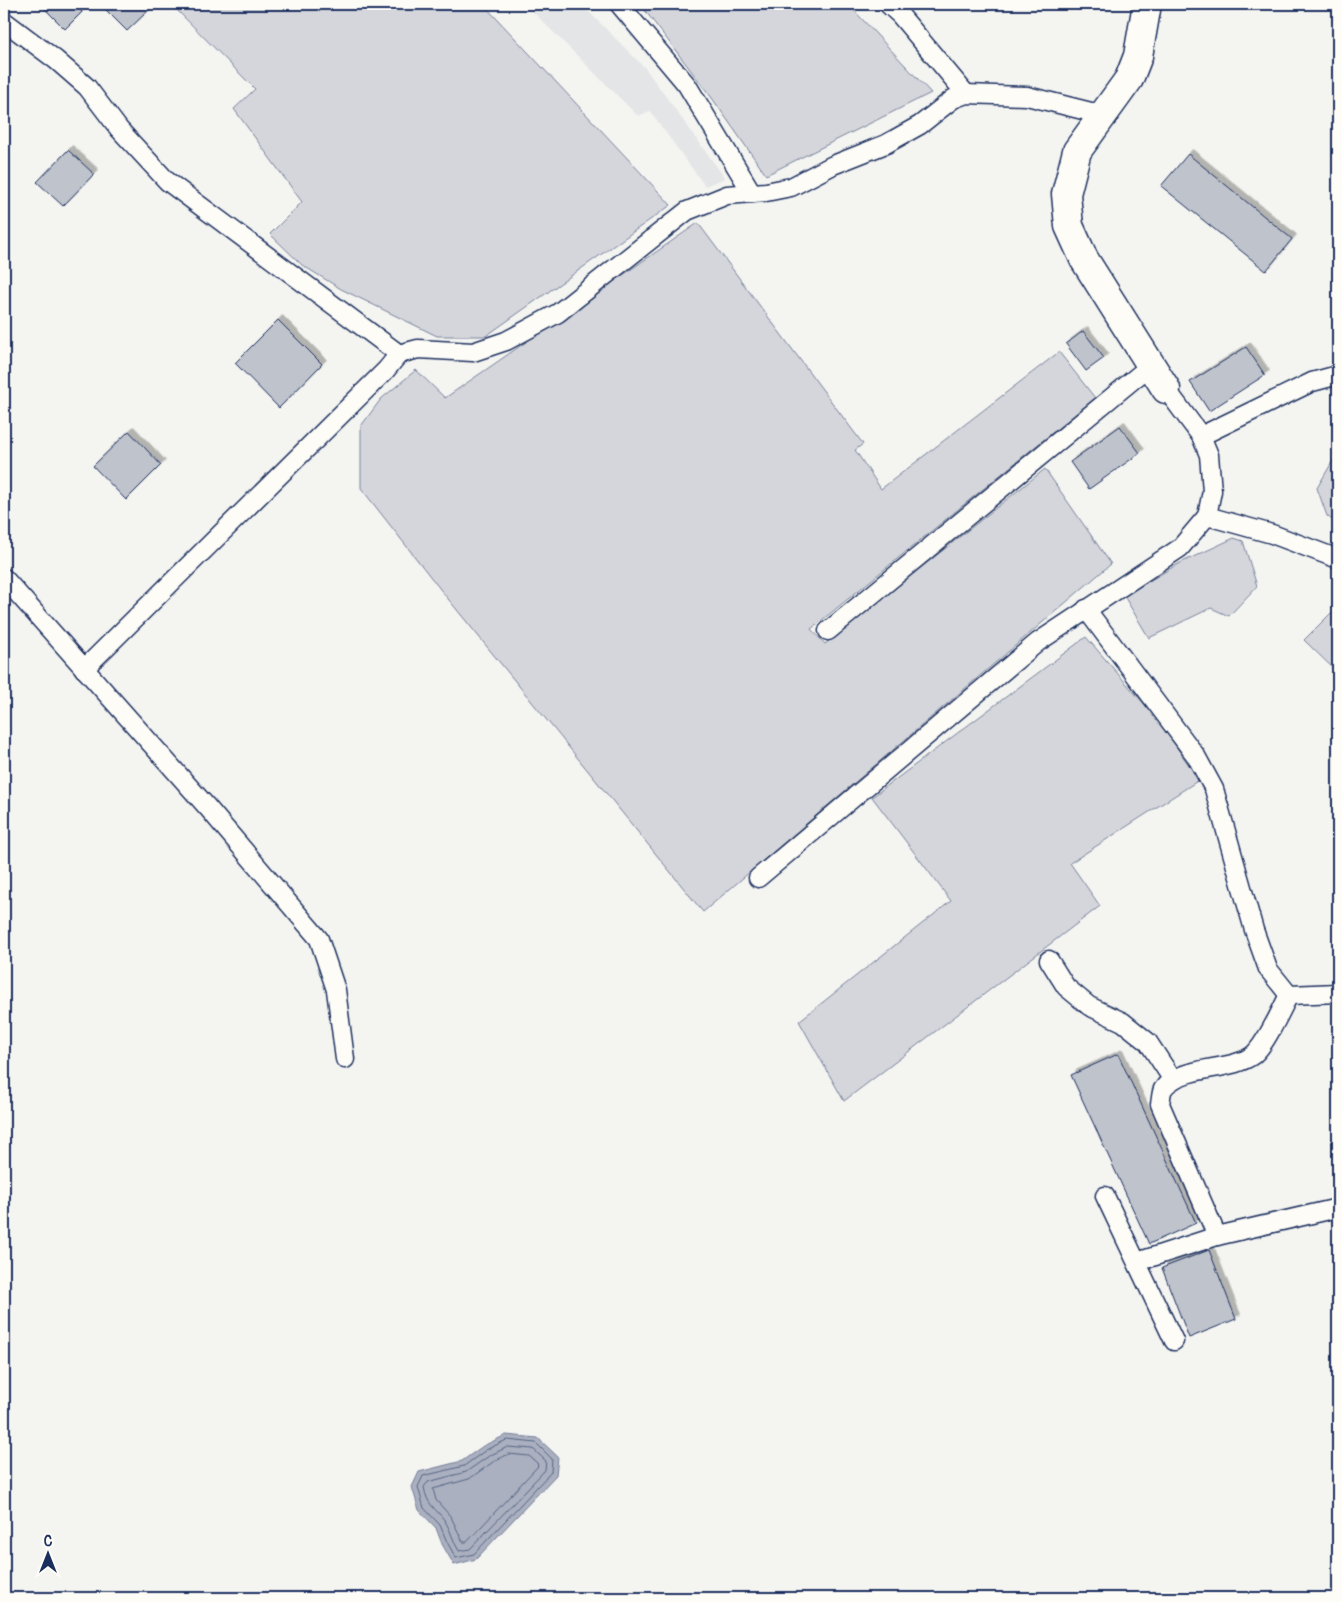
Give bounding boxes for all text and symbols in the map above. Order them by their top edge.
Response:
north arrow [22,1530,72,1580]
text: С [44,1533,53,1550]

